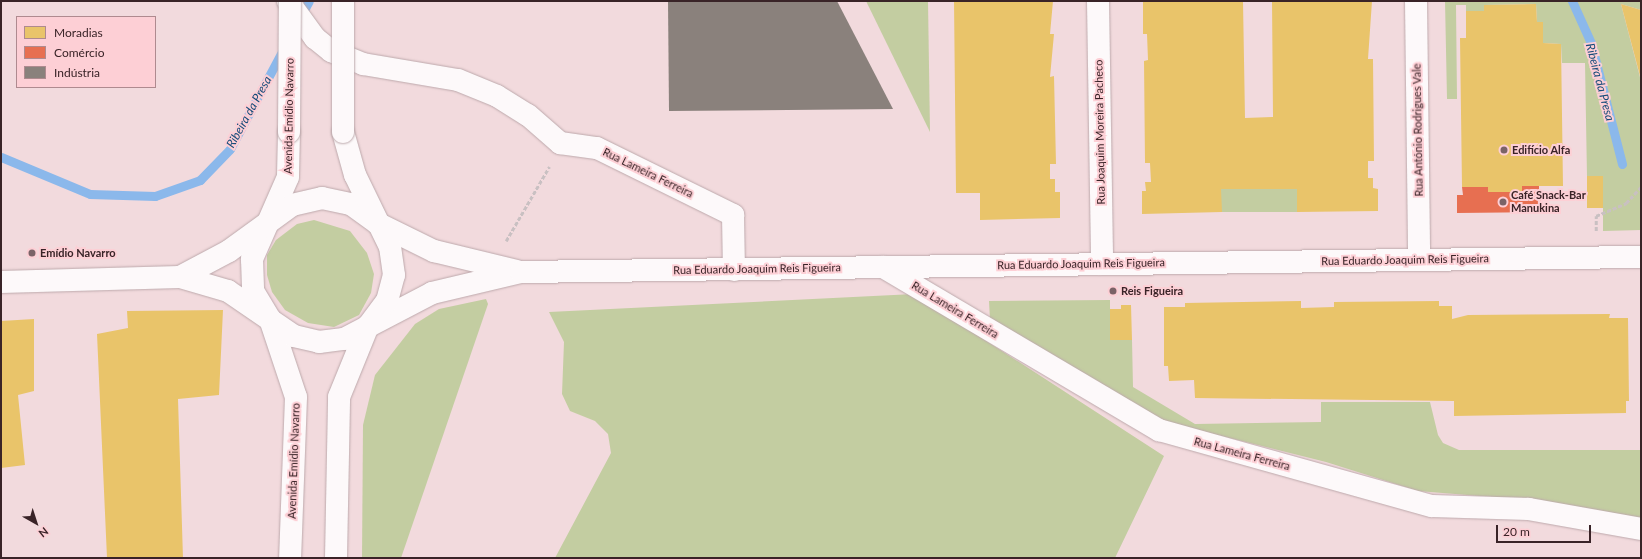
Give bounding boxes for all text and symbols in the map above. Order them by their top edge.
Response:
legend [16,16,156,88]
text: Moradias [54,25,103,40]
water label: Ribeira da Presa [1583,42,1617,122]
text: Comércio [54,45,104,60]
street label: Avenida Emídio Navarro [281,58,297,174]
street label: Rua Joaquim Moreira Pacheco [1092,59,1108,205]
street label: Rua António Rodrigues Vale [1410,63,1426,197]
text: Indústria [54,65,100,80]
water label: Ribeira da Presa [223,74,275,150]
place label: Edifício Alfa [1512,143,1571,157]
street label: Rua Lameira Ferreira [601,145,695,201]
marker: Edifício Alfa [1499,145,1509,155]
place label: Café Snack-Bar Manukina [1511,189,1586,215]
marker: Café Snack-Bar Manukina [1498,197,1508,207]
place label: Emídio Navarro [40,246,116,260]
marker: Emídio Navarro [27,248,37,258]
street label: Rua Eduardo Joaquim Reis Figueira [1321,252,1489,268]
street label: Rua Eduardo Joaquim Reis Figueira [997,256,1165,272]
street label: Rua Eduardo Joaquim Reis Figueira [673,261,841,277]
street label: Rua Lameira Ferreira [909,279,1001,341]
place label: Reis Figueira [1121,284,1183,298]
marker: Reis Figueira [1108,286,1118,296]
street label: Avenida Emídio Navarro [285,403,303,519]
street label: Rua Lameira Ferreira [1192,435,1292,473]
north arrow [16,503,56,543]
scale bar [1498,517,1593,543]
text: 20 m [1503,524,1530,539]
text: N [36,525,51,540]

